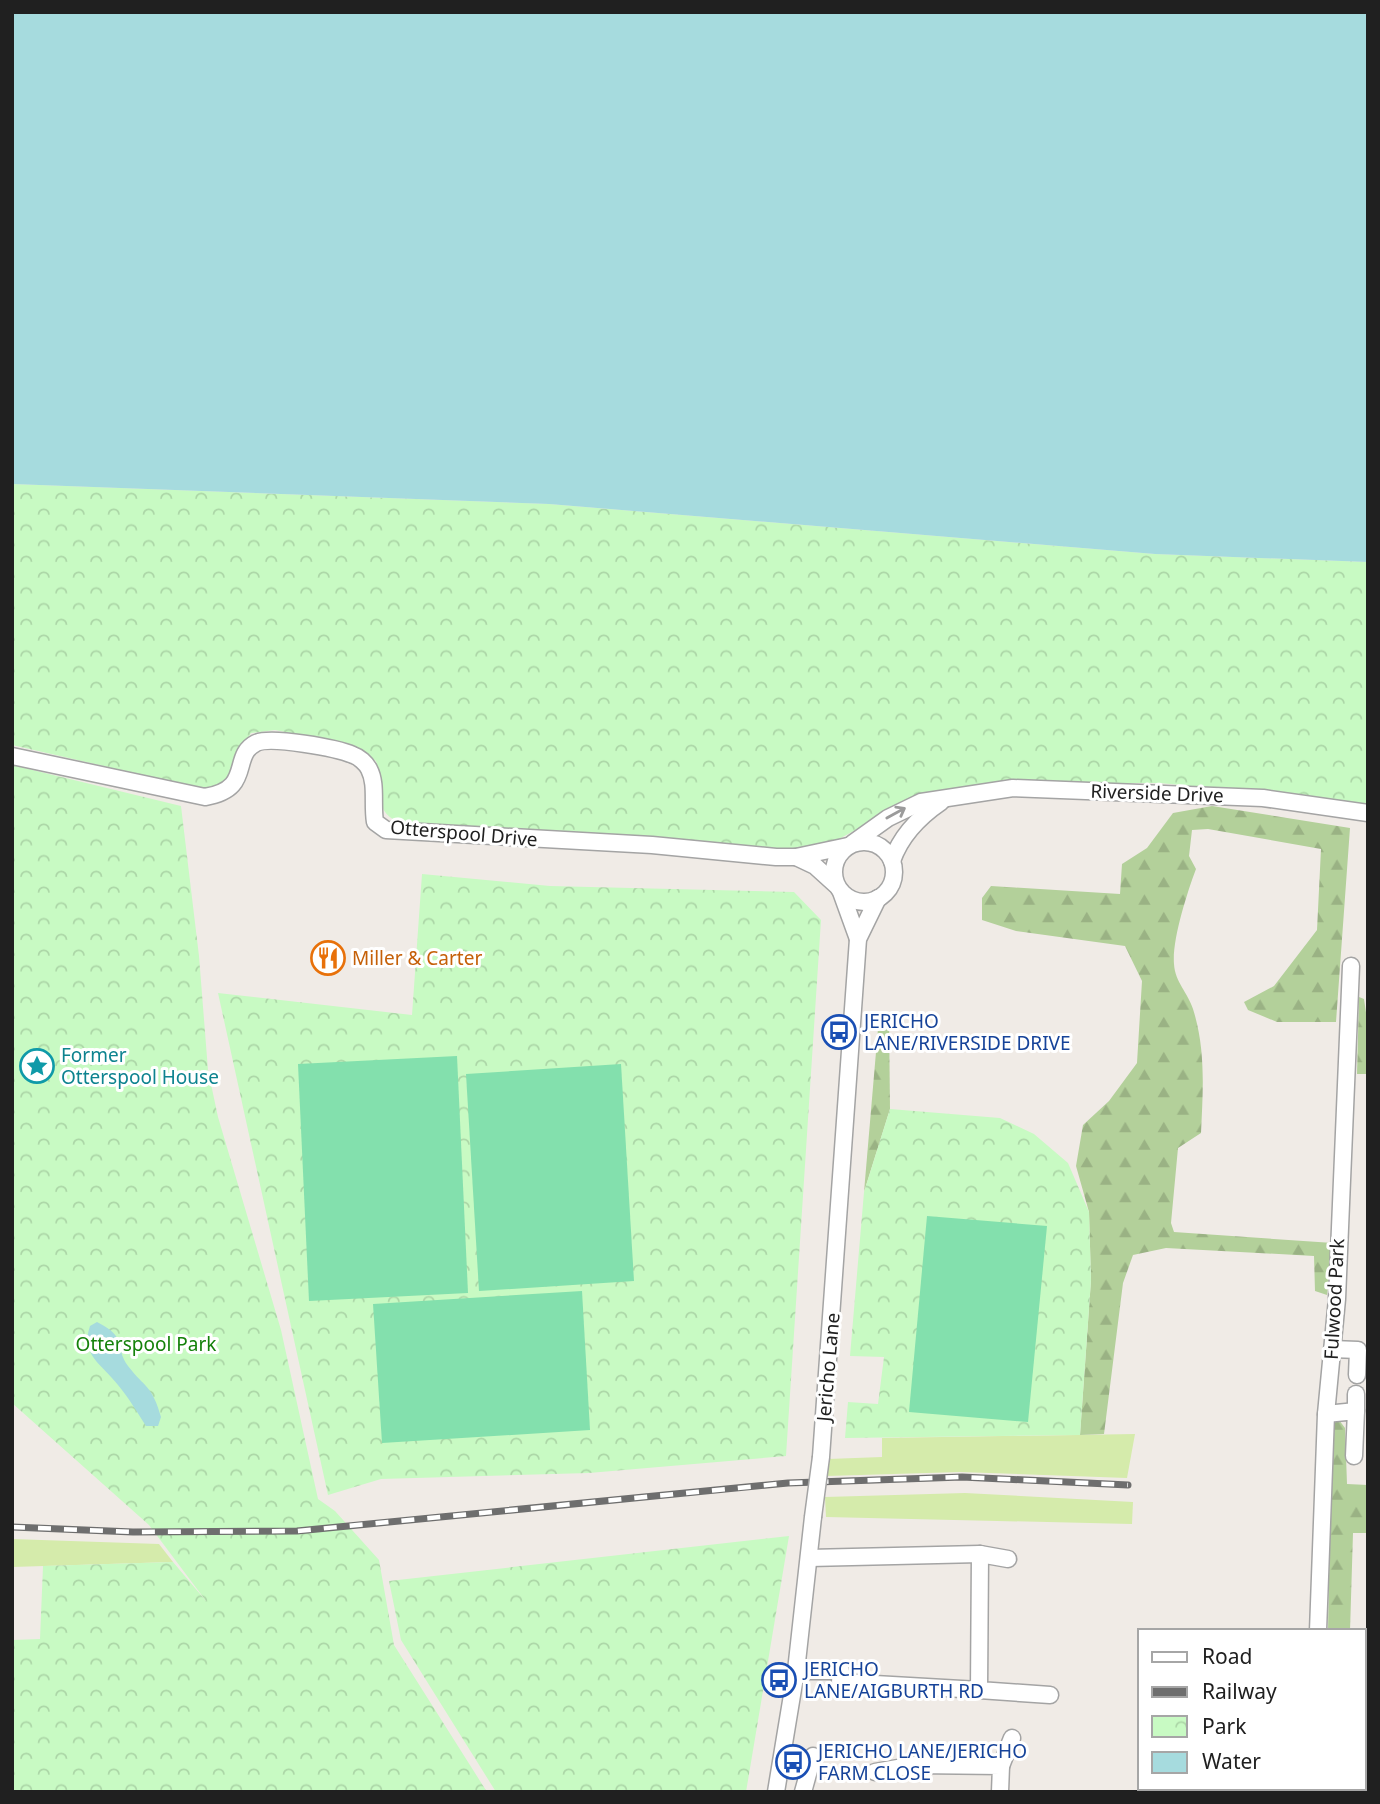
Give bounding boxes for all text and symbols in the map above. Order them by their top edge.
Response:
street label: Riverside Drive [1090,778,1224,808]
one-way arrow [885,806,906,819]
street label: Otterspool Drive [389,814,539,852]
restaurant icon: Miller & Carter [309,939,347,977]
place label: Miller & Carter [352,945,482,971]
place label: JERICHO LANE/RIVERSIDE DRIVE [862,1008,1071,1056]
bus stop icon: JERICHO LANE/RIVERSIDE DRIVE [820,1013,858,1051]
place label: Former Otterspool House [61,1042,219,1090]
place icon: Former Otterspool House [18,1047,56,1085]
street label: Fulwood Park [1318,1238,1350,1360]
street label: Jericho Lane [810,1312,846,1424]
park label: Otterspool Park [76,1331,216,1357]
legend [1138,1629,1366,1790]
text: Road [1202,1642,1252,1670]
place label: JERICHO LANE/AIGBURTH RD [802,1656,984,1704]
bus stop icon: JERICHO LANE/AIGBURTH RD [760,1661,798,1699]
text: Railway [1202,1677,1277,1705]
text: Park [1202,1712,1247,1740]
place label: JERICHO LANE/JERICHO FARM CLOSE [816,1738,1027,1786]
bus stop icon: JERICHO LANE/JERICHO FARM CLOSE [774,1743,812,1781]
text: Water [1202,1747,1261,1775]

